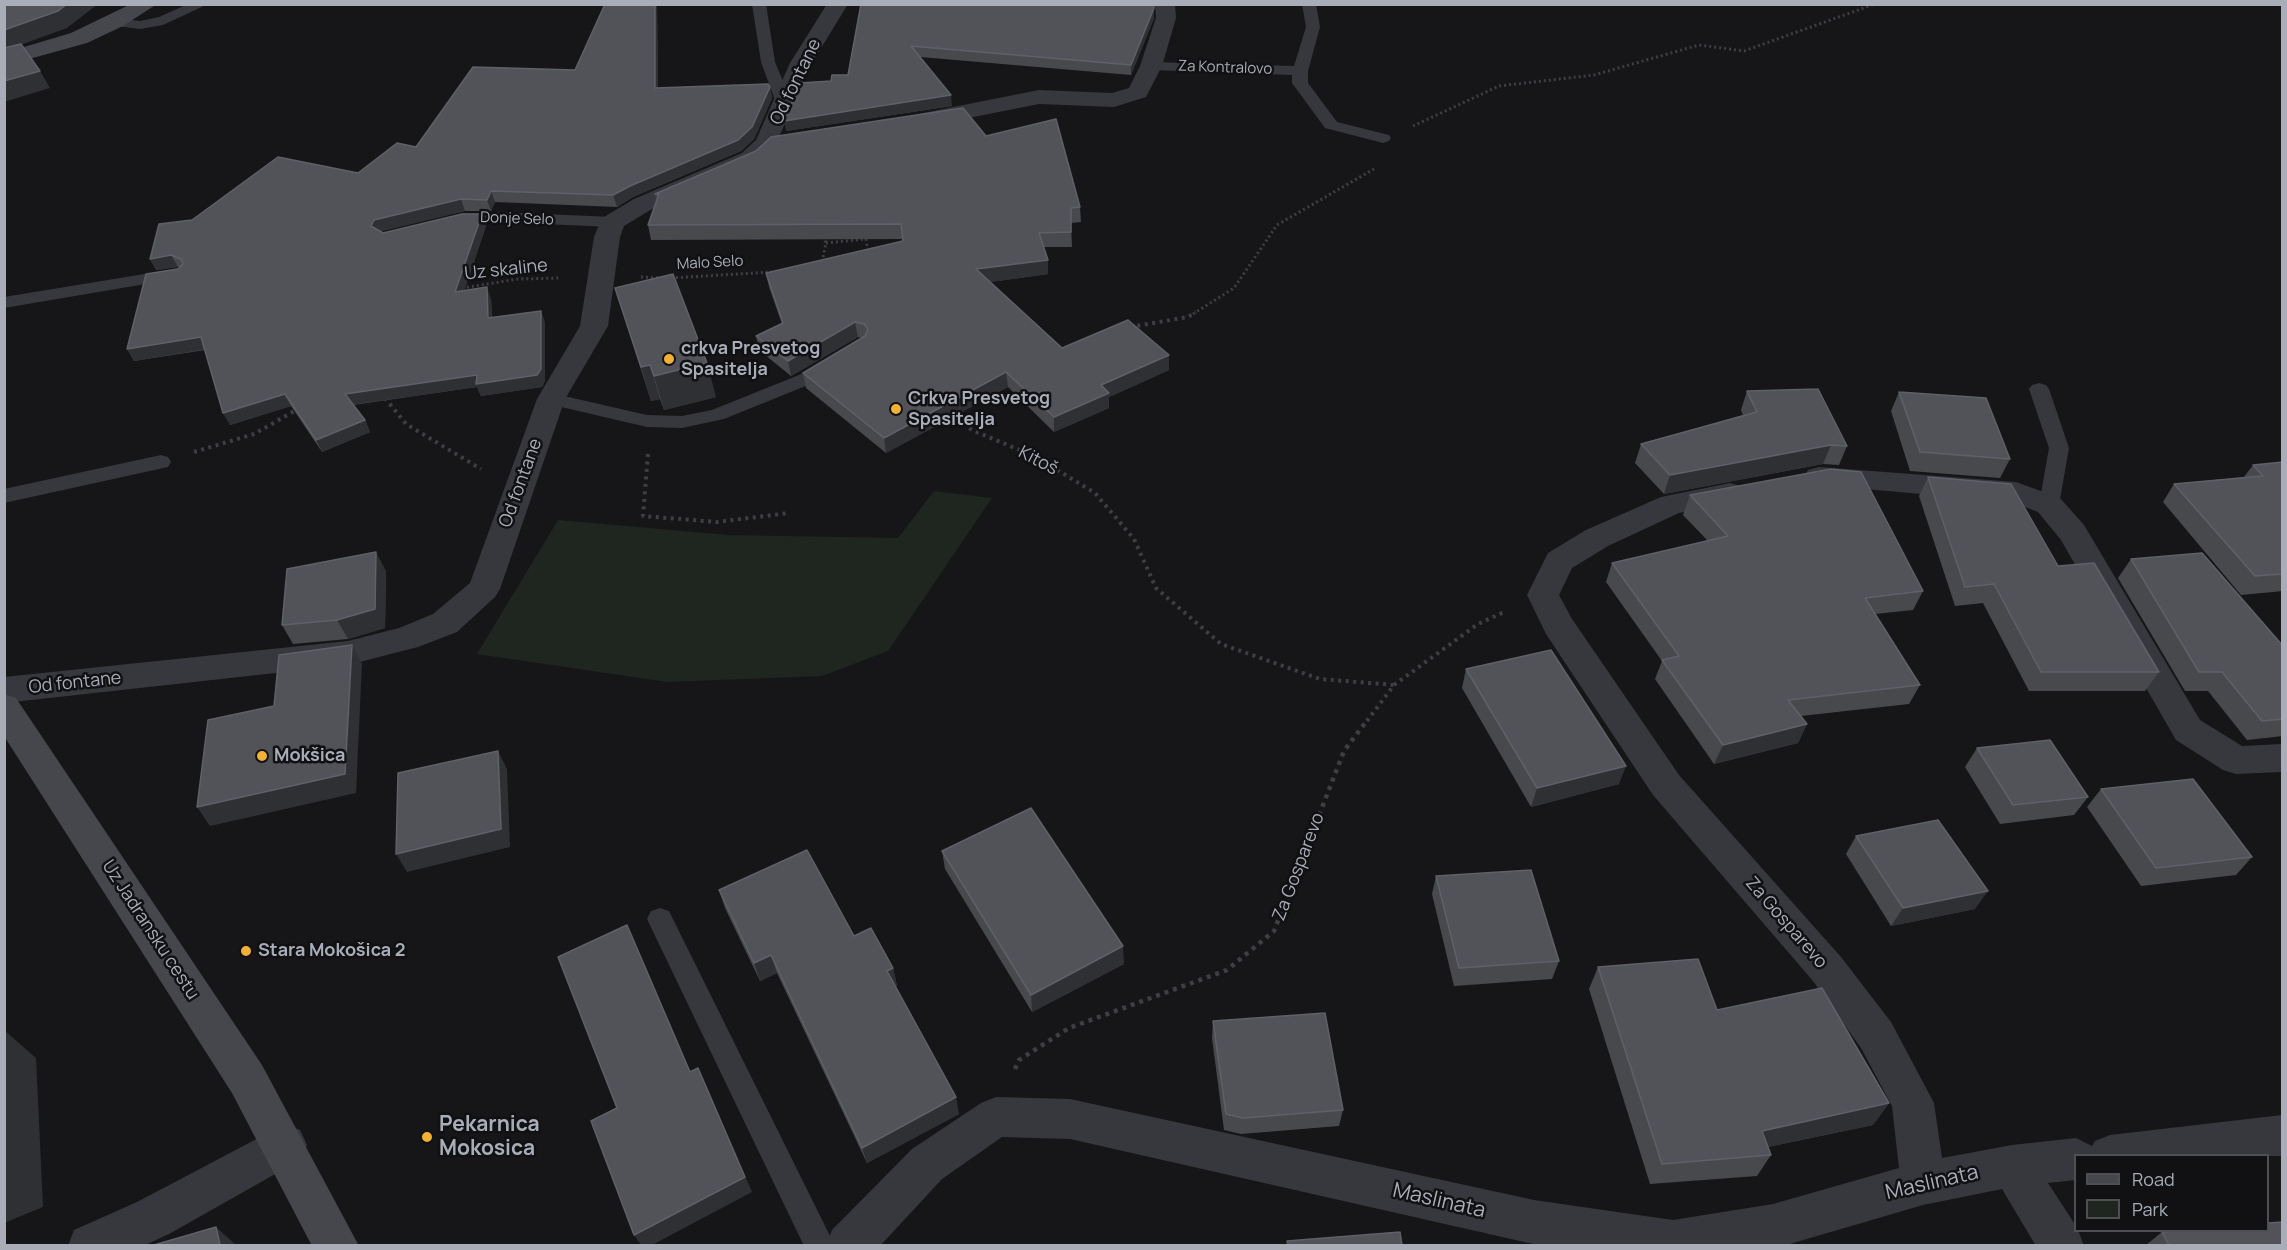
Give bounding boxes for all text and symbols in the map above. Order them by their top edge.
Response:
street label: Od fontane [766,35,826,129]
street label: Za Kontralovo [1178,57,1272,79]
street label: Donje Selo [480,209,554,229]
street label: Malo Selo [676,252,744,274]
street label: Uz skaline [463,255,549,285]
place label: crkva Presvetog Spasitelja [681,338,820,380]
marker: crkva Presvetog Spasitelja [662,352,676,366]
place label: Crkva Presvetog Spasitelja [908,388,1050,430]
marker: Crkva Presvetog Spasitelja [889,402,903,416]
street label: Od fontane [495,436,547,530]
street label: Kitoš [1015,442,1061,480]
street label: Od fontane [28,667,122,699]
place label: Mokšica [274,745,345,767]
marker: Mokšica [255,749,269,763]
street label: Za Gosparevo [1269,810,1329,924]
street label: Uz Jadransku cestu [97,856,203,1004]
street label: Za Gosparevo [1740,873,1832,973]
place label: Stara Mokošica 2 [258,940,406,962]
marker: Stara Mokošica 2 [239,944,253,958]
place label: Pekarnica Mokosica [439,1112,540,1162]
marker: Pekarnica Mokosica [420,1130,434,1144]
legend [2074,1154,2269,1232]
street label: Maslinata [1883,1160,1981,1206]
text: Road [2132,1167,2175,1191]
street label: Maslinata [1390,1178,1488,1224]
text: Park [2132,1197,2168,1221]

